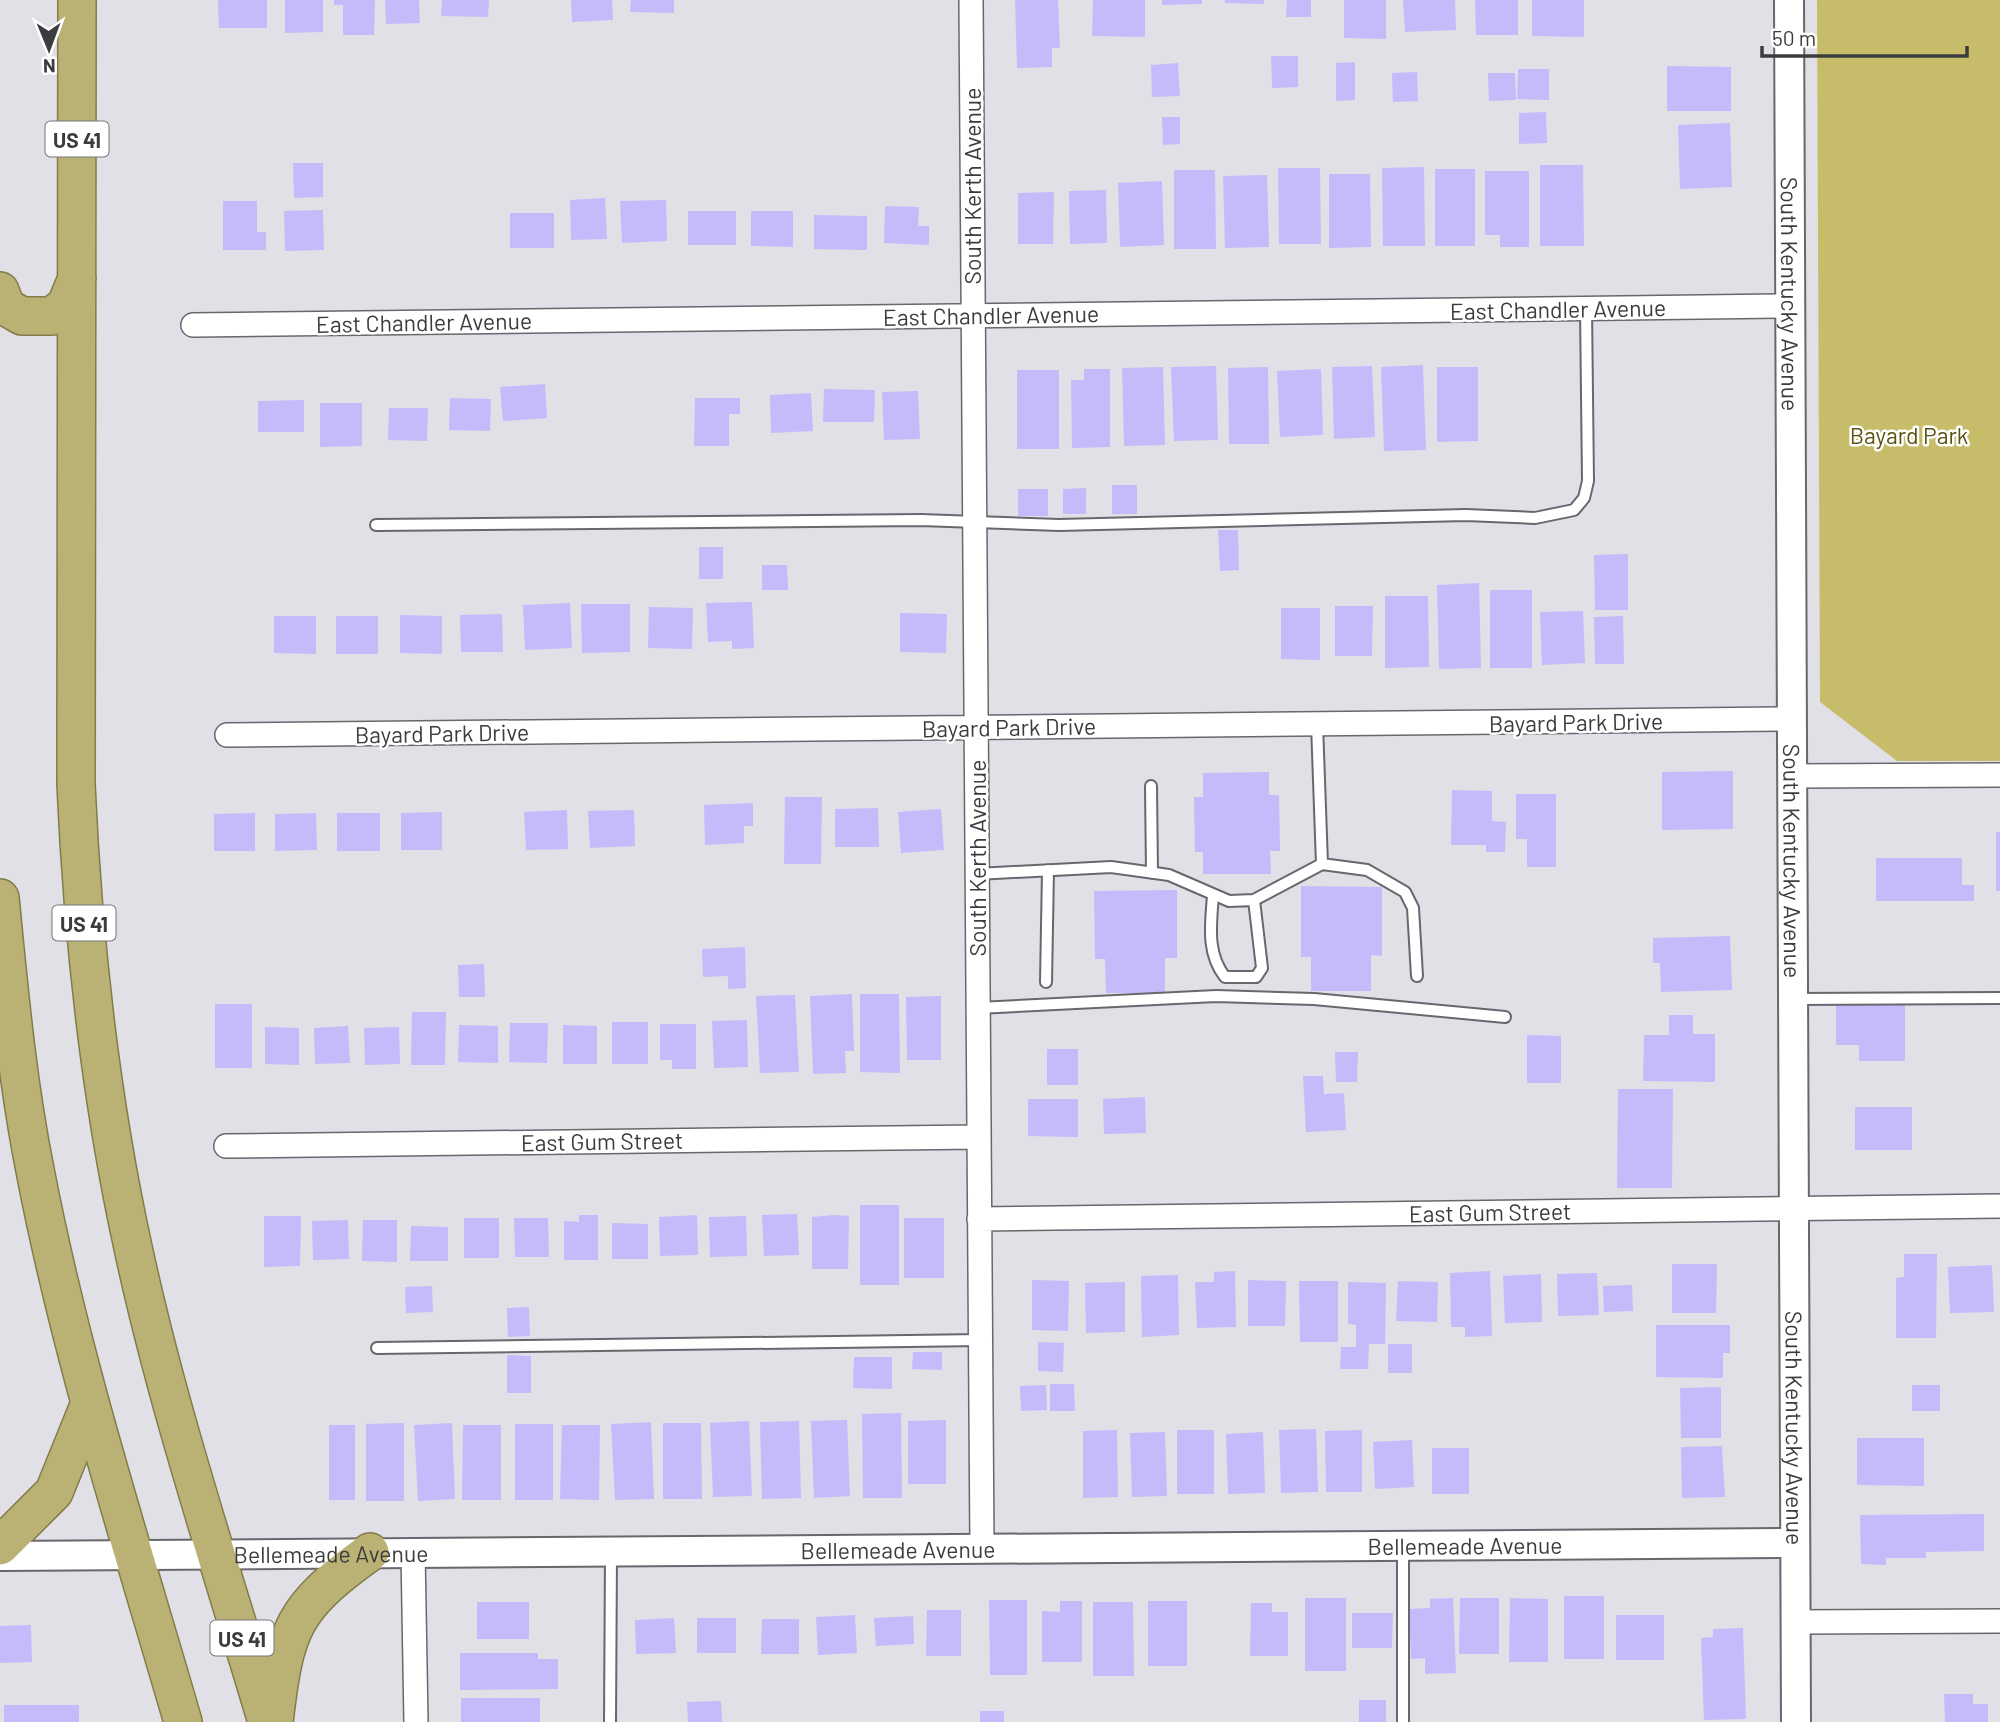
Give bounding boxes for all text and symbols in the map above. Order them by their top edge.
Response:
north arrow [14,14,84,84]
scale bar [1762,14,1967,58]
text: 50 m [1772,25,1816,50]
text: N [43,55,56,78]
street label: South Kerth Avenue [958,88,986,284]
road number: US 41 [46,122,108,156]
street label: South Kentucky Avenue [1776,177,1805,411]
street label: East Chandler Avenue [1450,293,1666,325]
street label: East Chandler Avenue [883,299,1099,331]
street label: East Chandler Avenue [316,306,532,338]
park label: Bayard Park [1850,421,1968,449]
street label: Bayard Park Drive [1489,706,1663,738]
street label: Bayard Park Drive [922,711,1096,743]
street label: Bayard Park Drive [355,717,529,749]
street label: South Kentucky Avenue [1778,744,1807,978]
street label: South Kerth Avenue [963,760,991,956]
road number: US 41 [52,906,116,940]
street label: East Gum Street [521,1126,683,1156]
street label: East Gum Street [1409,1197,1571,1227]
street label: South Kentucky Avenue [1780,1311,1809,1545]
street label: Bellemeade Avenue [1367,1531,1563,1560]
street label: Bellemeade Avenue [800,1535,996,1564]
street label: Bellemeade Avenue [233,1539,429,1568]
road number: US 41 [210,1620,274,1656]

